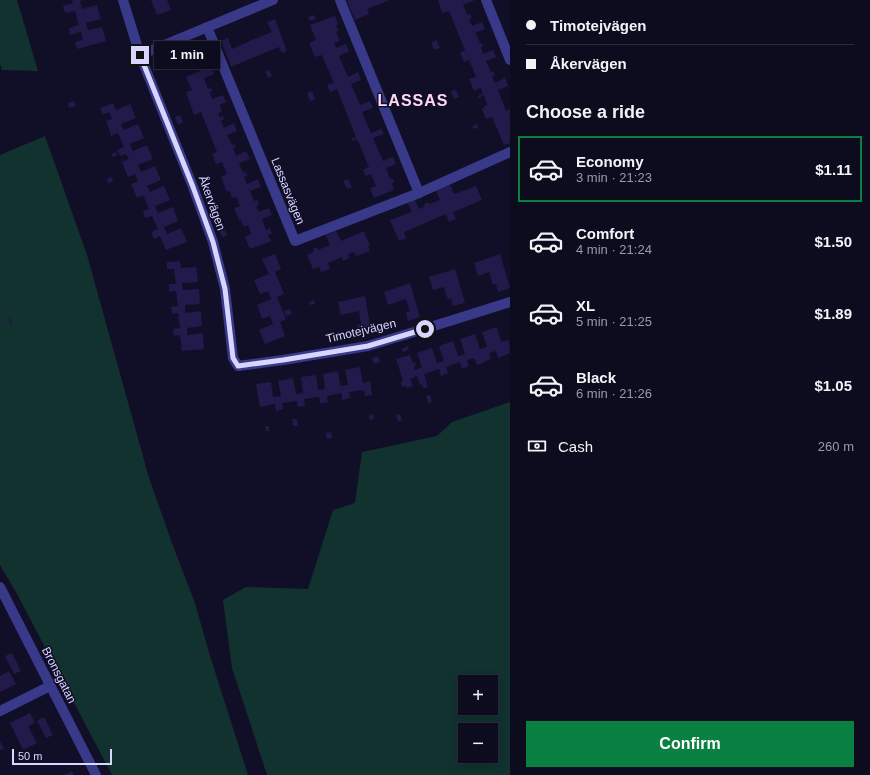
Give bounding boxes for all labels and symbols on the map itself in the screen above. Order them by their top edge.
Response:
callout: 1 min [154,41,220,69]
route end [131,46,149,64]
district label: LASSAS [378,92,448,109]
street label: Lassasvägen [268,156,308,226]
street label: Åkervägen [196,173,229,232]
street label: Timotejvägen [325,316,397,346]
route start [416,320,434,338]
street label: Bronsgatan [39,644,79,706]
scale bar [12,747,112,766]

